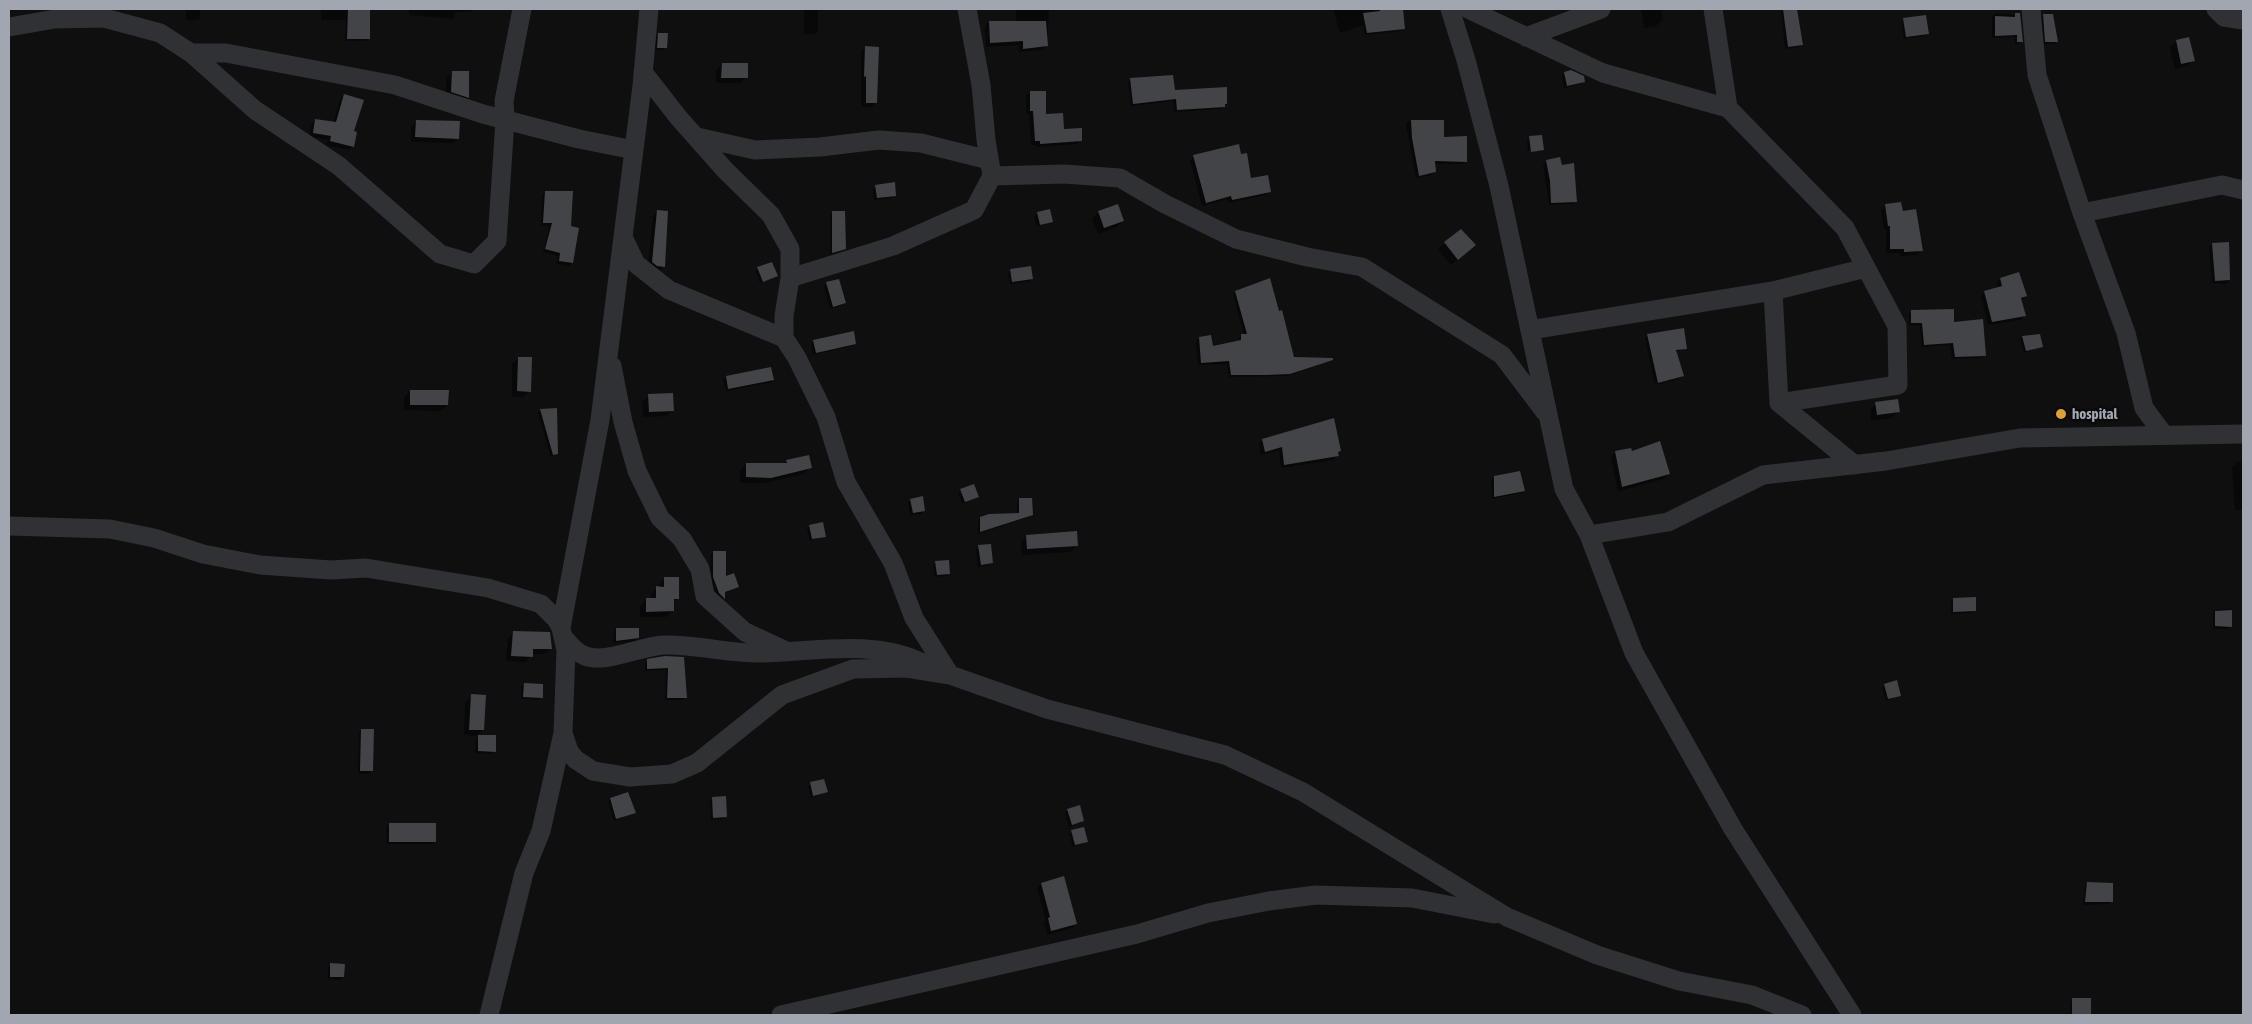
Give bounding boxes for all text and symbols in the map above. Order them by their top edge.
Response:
place label: hospital [2072,405,2117,423]
marker: hospital [2054,407,2068,421]

